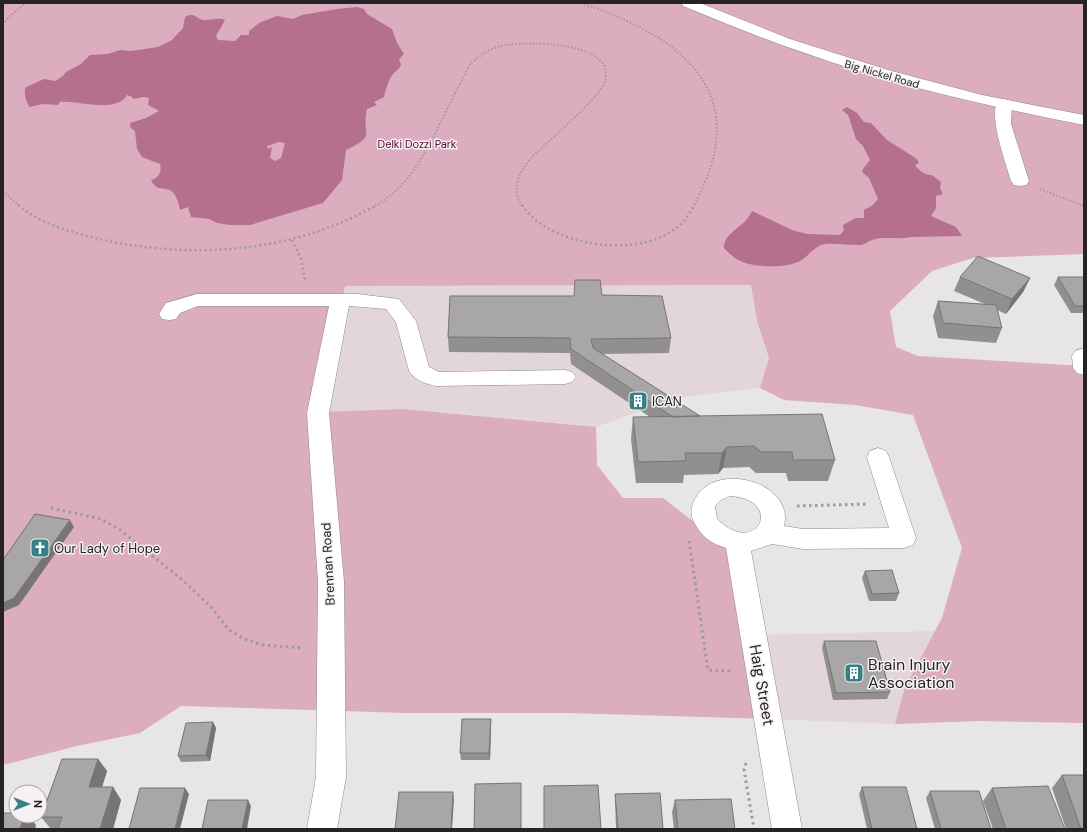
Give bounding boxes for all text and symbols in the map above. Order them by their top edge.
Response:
street label: Big Nickel Road [843,57,921,91]
park label: Delki Dozzi Park [378,137,457,151]
building icon: ICAN [627,390,649,412]
place label: ICAN [652,393,682,410]
street label: Brennan Road [317,522,339,606]
church icon: Our Lady of Hope [29,537,51,559]
place label: Our Lady of Hope [54,540,160,557]
street label: Haig Street [745,643,779,727]
place label: Brain Injury Association [868,654,954,693]
building icon: Brain Injury Association [843,662,865,684]
north arrow [8,784,48,824]
text: N [31,800,45,808]

